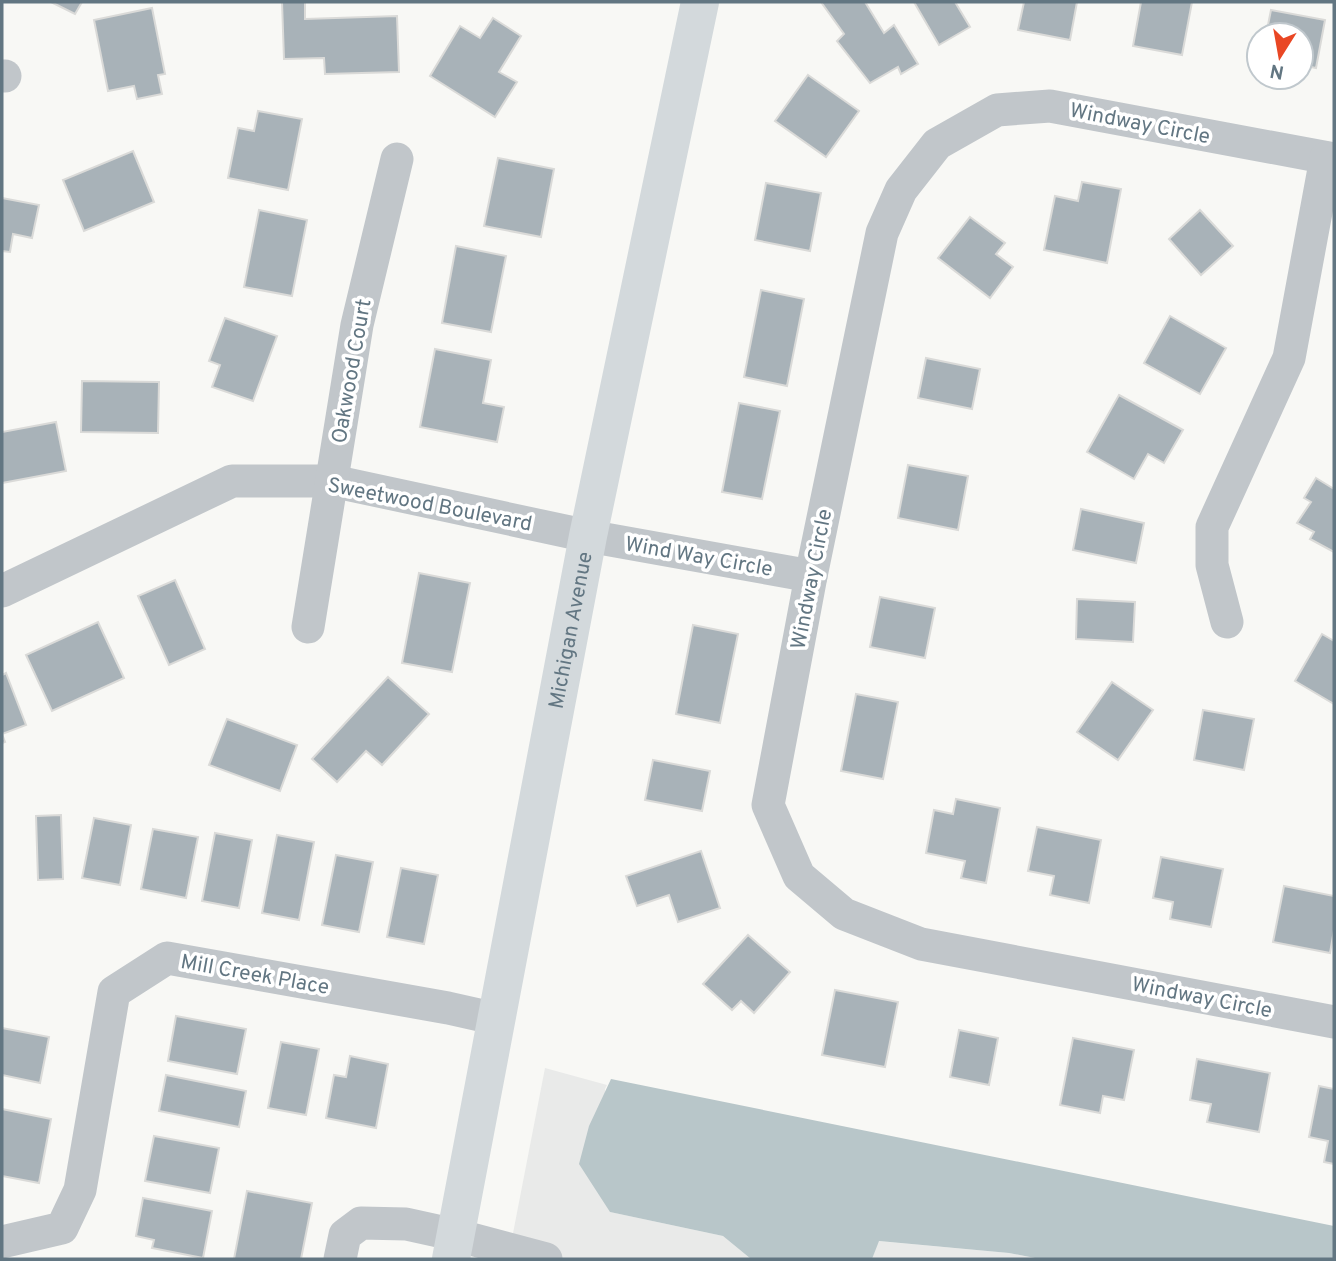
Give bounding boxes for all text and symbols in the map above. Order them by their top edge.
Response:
north arrow [1245,21,1315,91]
text: N [1268,58,1286,84]
street label: Windway Circle [1067,98,1212,151]
street label: Oakwood Court [326,297,378,446]
street label: Sweetwood Boulevard [325,472,534,539]
street label: Windway Circle [786,507,839,652]
street label: Wind Way Circle [623,531,775,584]
street label: Michigan Avenue [544,550,600,711]
street label: Mill Creek Place [178,949,331,1002]
street label: Windway Circle [1129,972,1274,1025]

